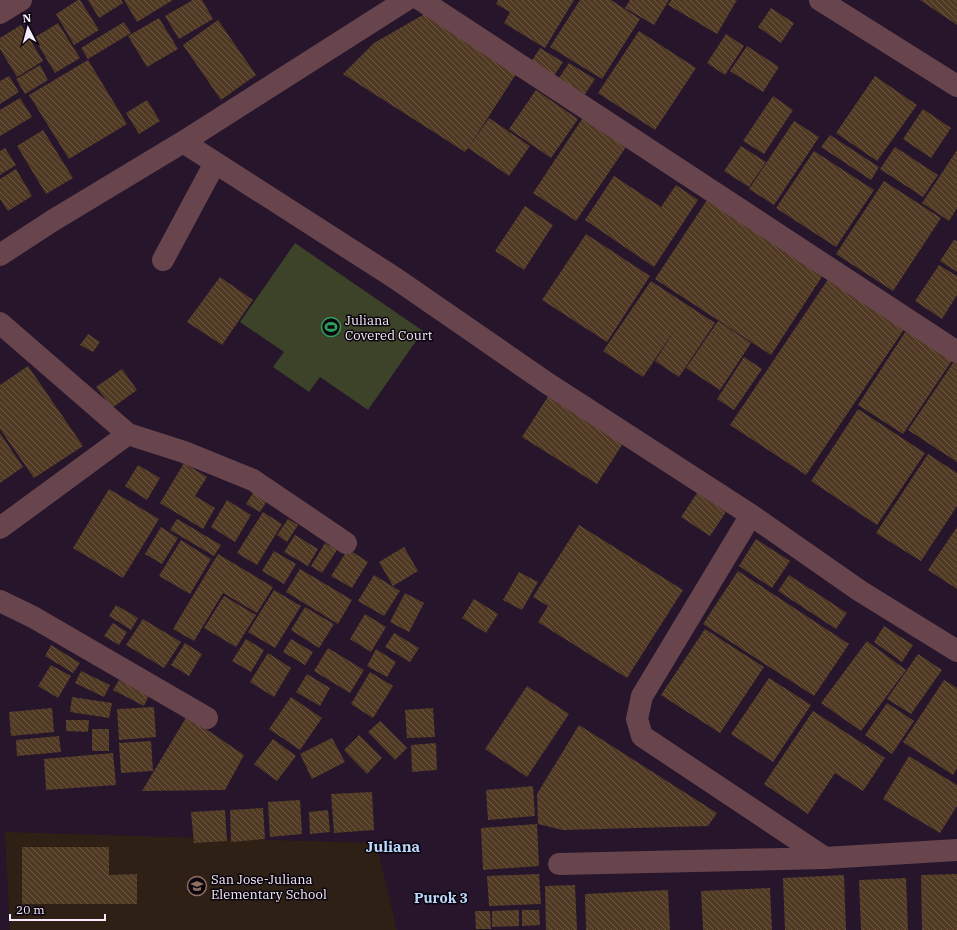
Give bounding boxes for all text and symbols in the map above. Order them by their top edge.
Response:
north arrow [8,8,48,48]
text: N [22,11,32,25]
place label: Juliana Covered Court [345,312,433,344]
sports icon: Juliana Covered Court [320,316,342,338]
district label: Juliana [366,837,421,856]
place label: San Jose-Juliana Elementary School [211,871,327,903]
school or university icon: San Jose-Juliana Elementary School [186,875,208,897]
district label: Purok 3 [414,889,468,907]
scale bar [10,896,105,922]
text: 20 m [16,902,45,917]

